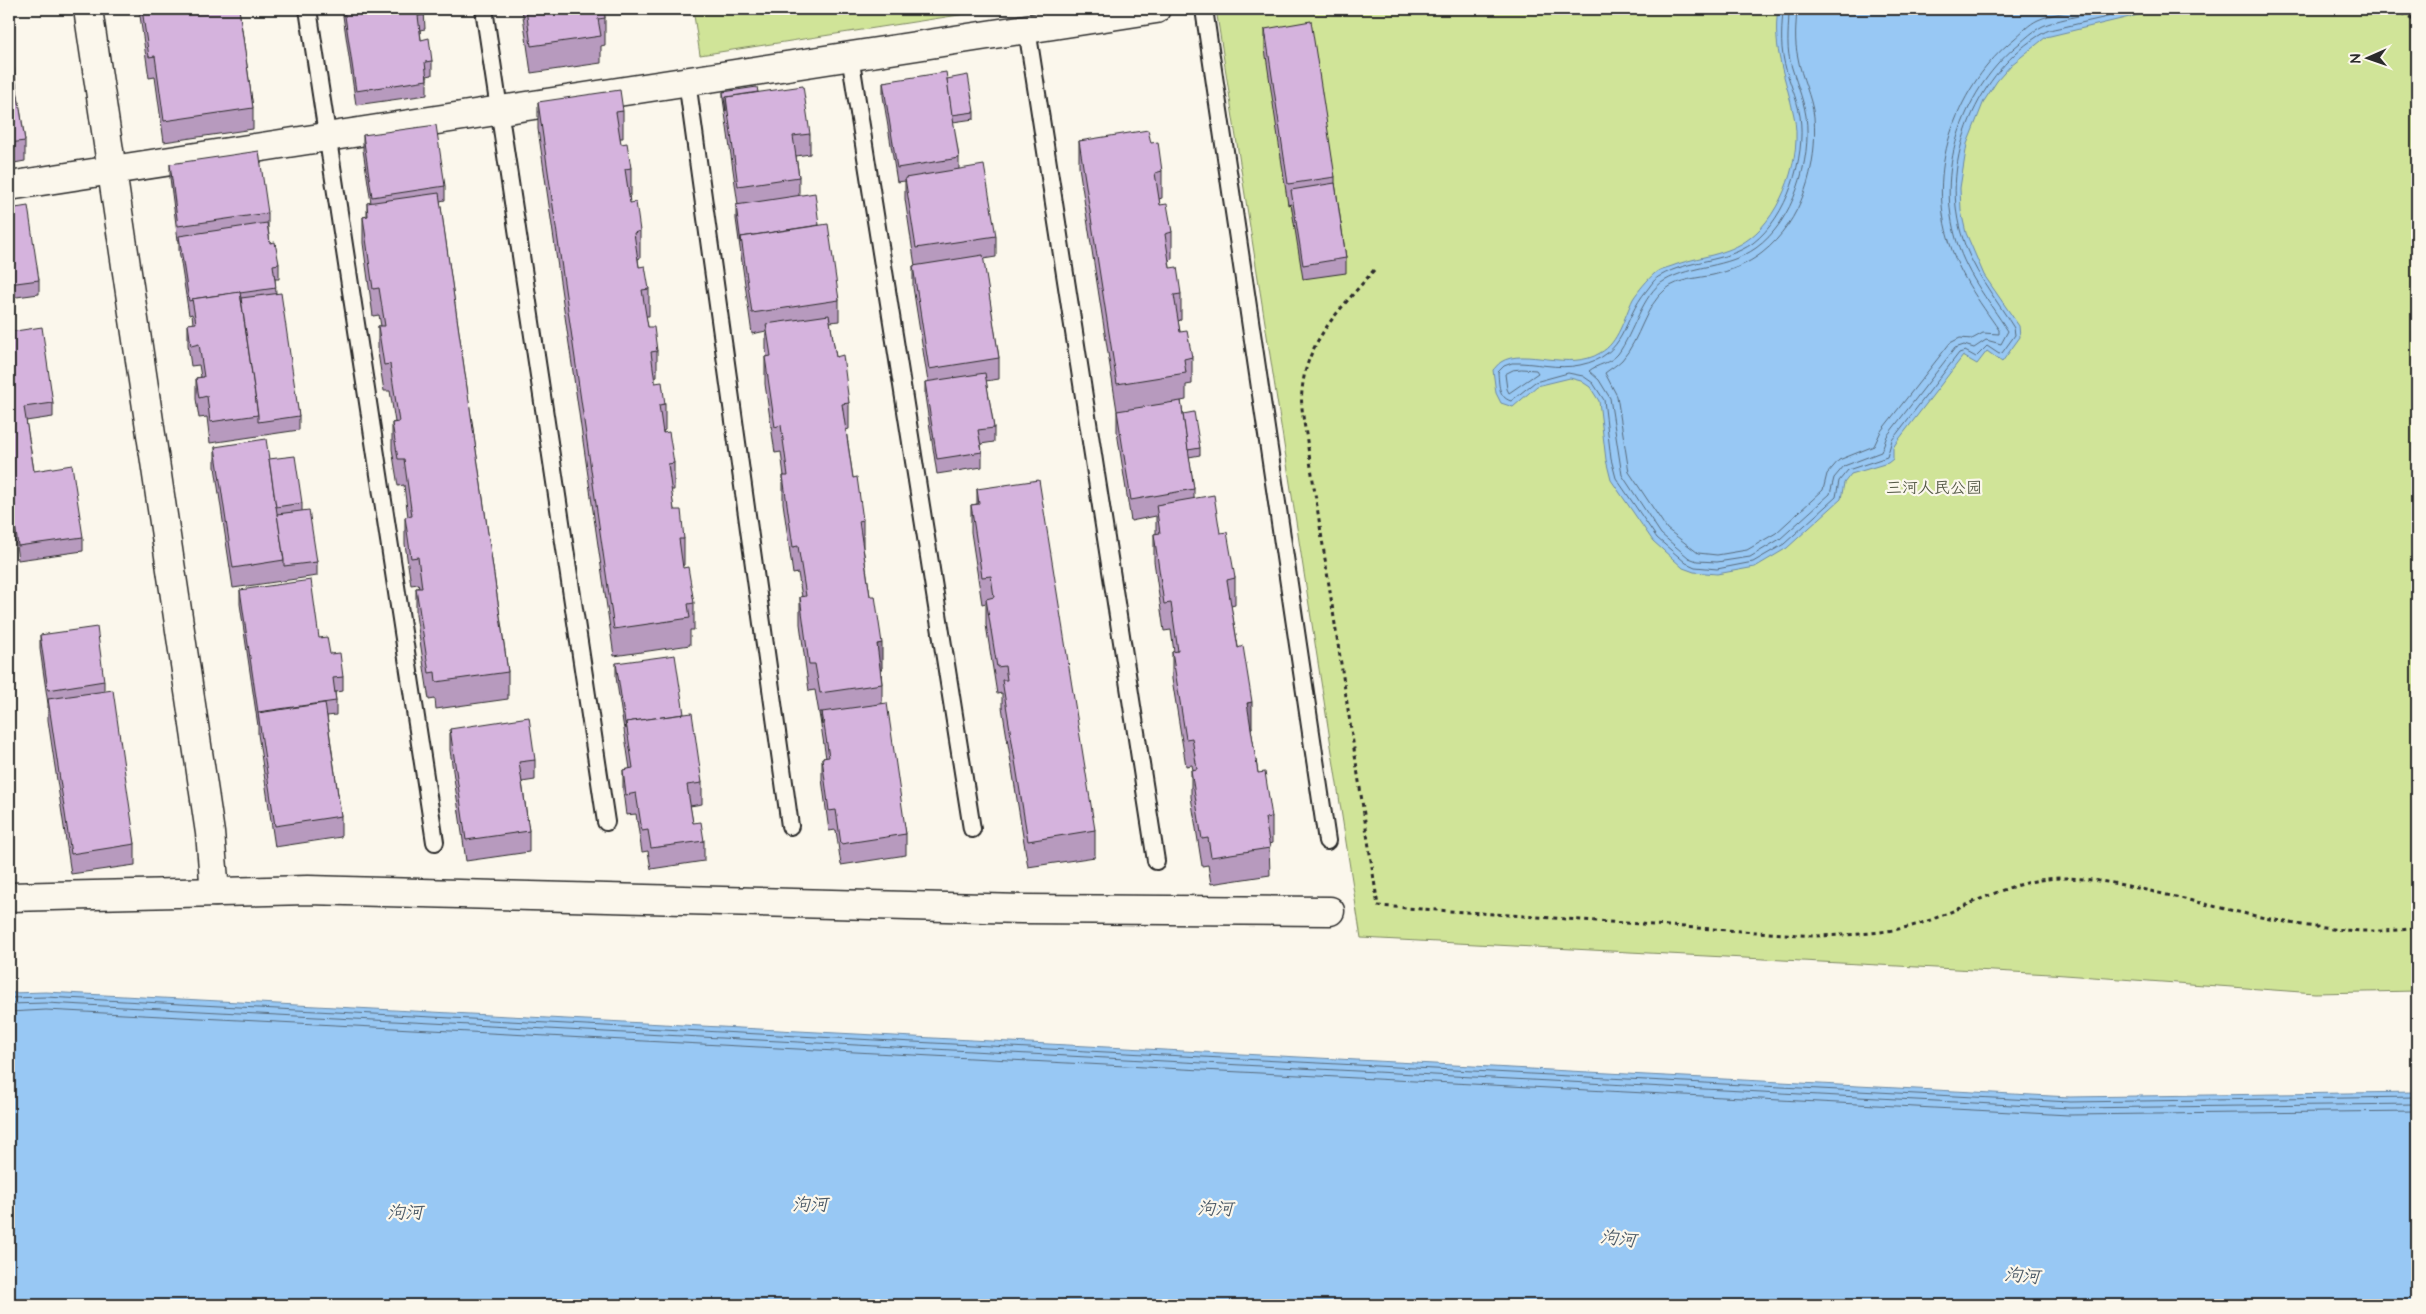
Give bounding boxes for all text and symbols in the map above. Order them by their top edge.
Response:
north arrow [2344,32,2394,82]
text: N [2346,53,2366,63]
park label: 三河人民公园 [1886,477,1982,499]
water label: 泃河 [792,1192,831,1218]
water label: 泃河 [1197,1196,1236,1222]
water label: 泃河 [387,1200,426,1226]
water label: 泃河 [1599,1225,1640,1254]
water label: 泃河 [2003,1262,2044,1290]

